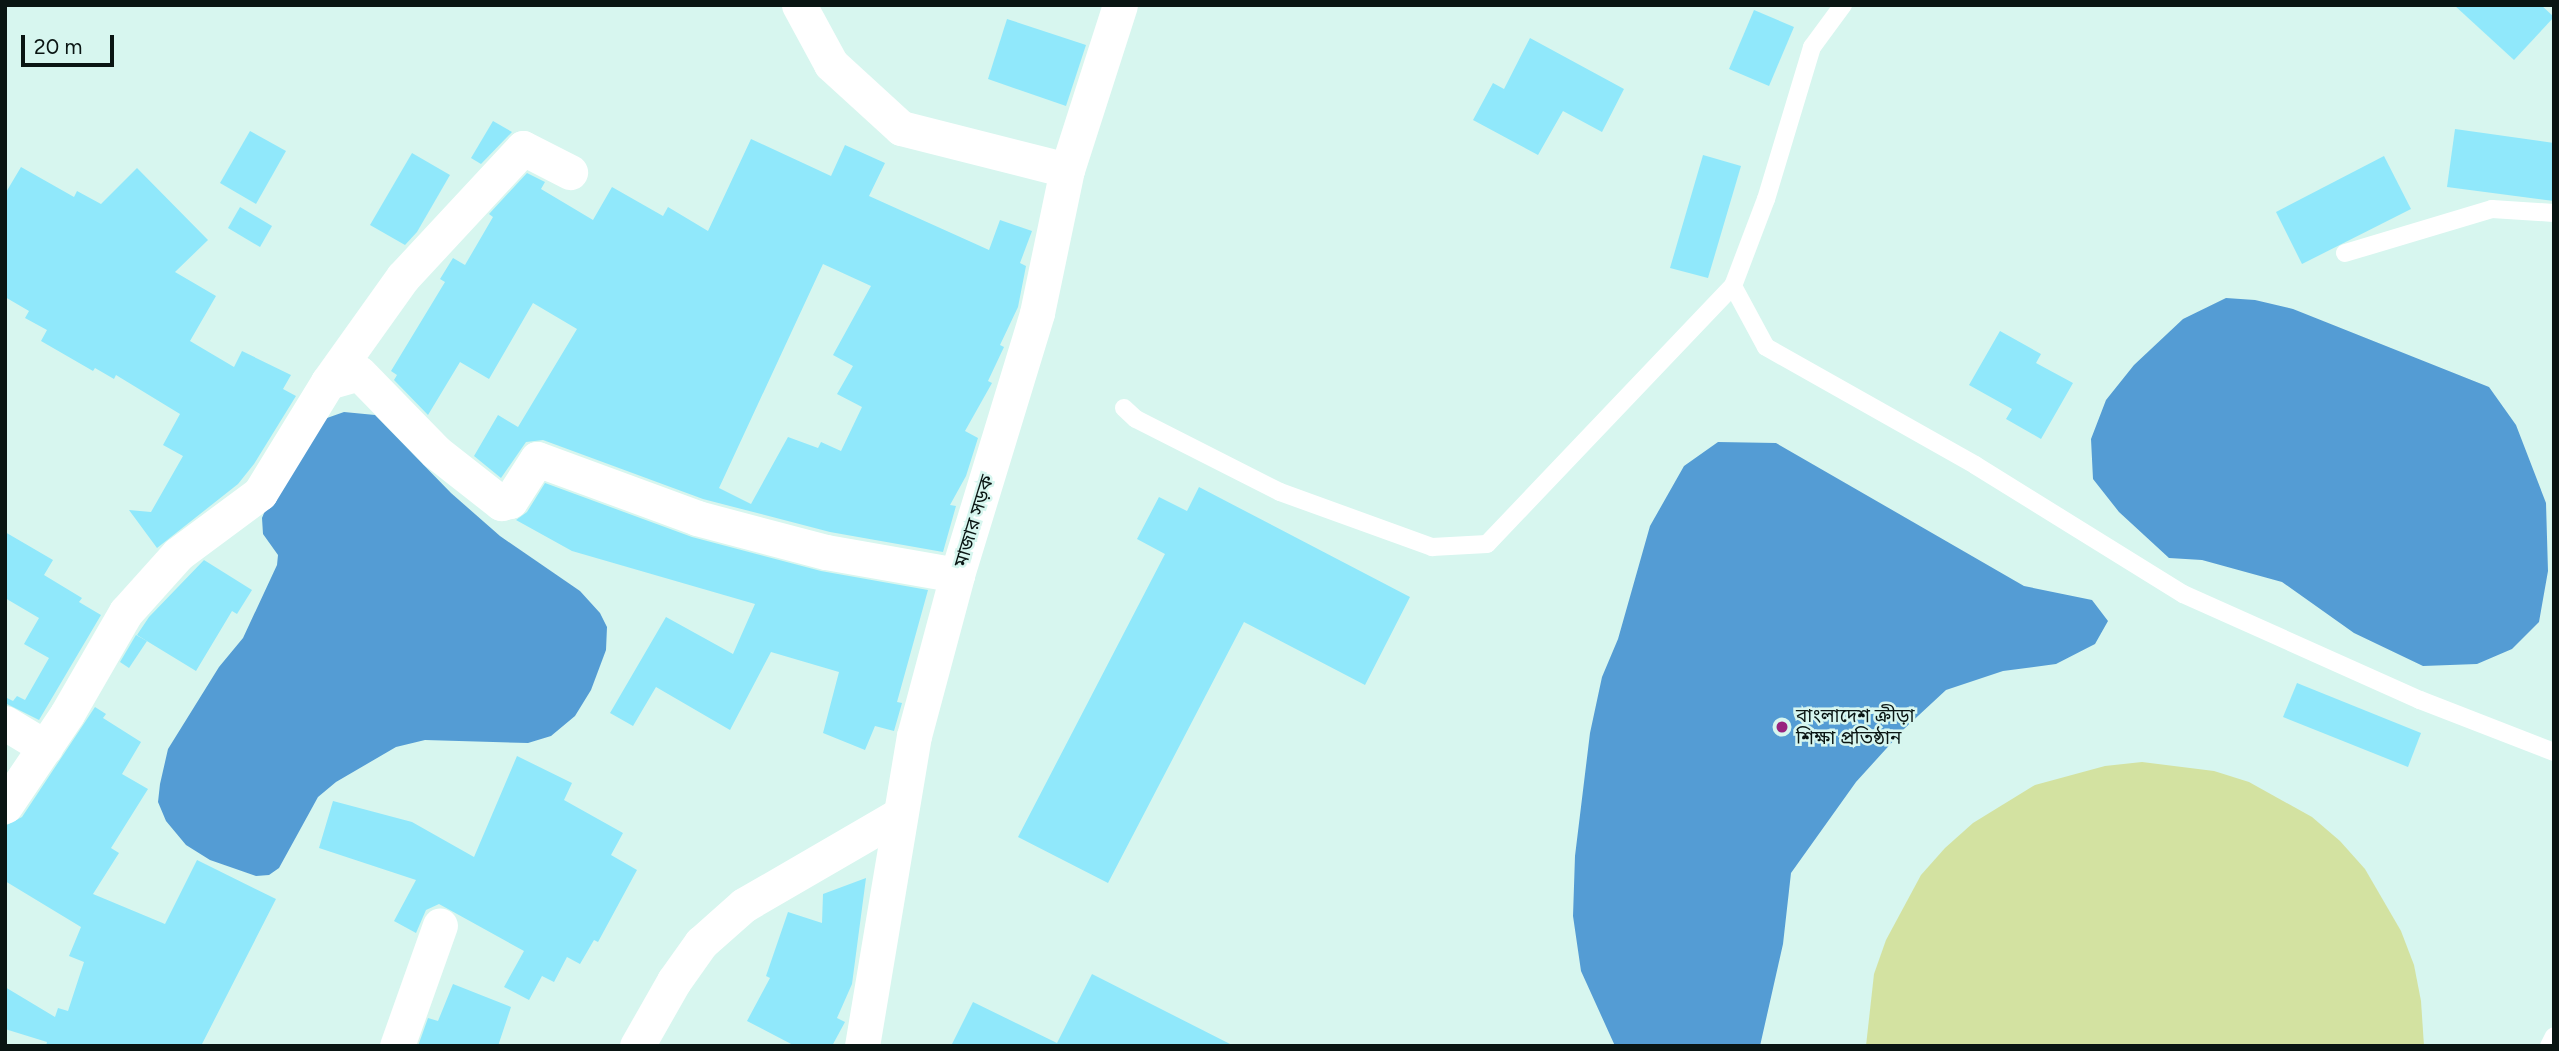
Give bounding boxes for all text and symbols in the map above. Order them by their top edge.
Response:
scale bar [24,21,117,65]
text: 20 m [34,34,82,59]
street label: মাজার সড়ক [949,472,999,570]
place label: বাংলাদেশ ক্রীড়া শিক্ষা প্রতিষ্ঠান [1796,705,1915,749]
marker: বাংলাদেশ ক্রীড়া শিক্ষা প্রতিষ্ঠান [1774,719,1790,735]

